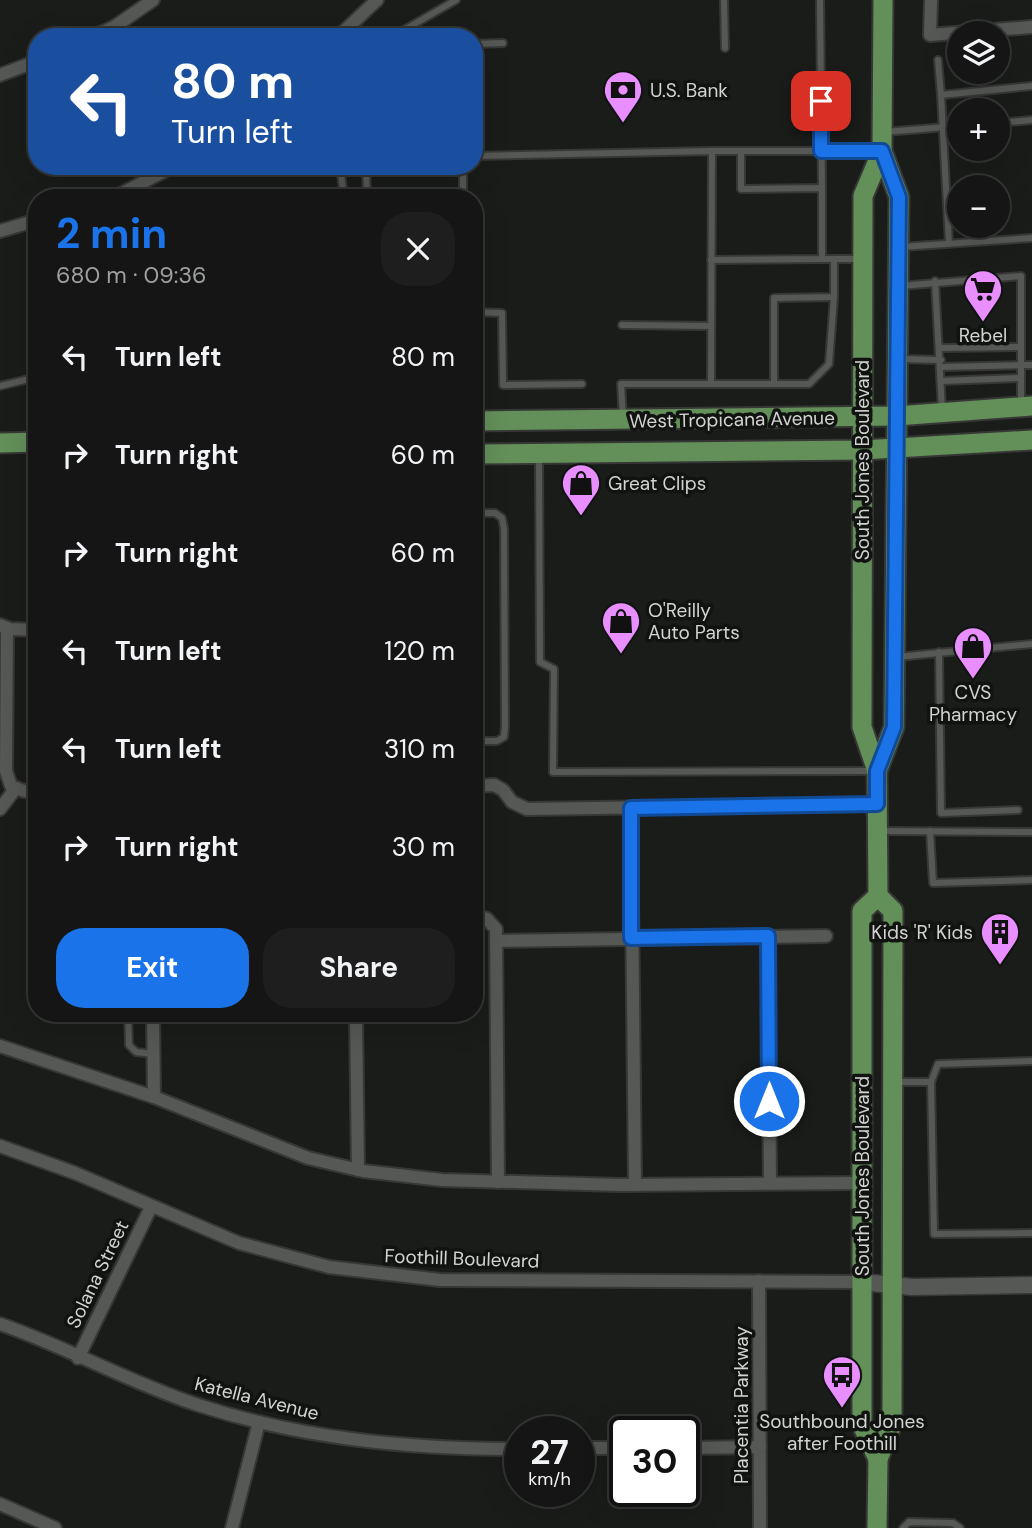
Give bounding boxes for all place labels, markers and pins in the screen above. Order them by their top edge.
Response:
bank icon: U.S. Bank [602,69,644,124]
pin [791,71,851,131]
place label: U.S. Bank [650,78,728,103]
supermarket icon: Rebel [962,268,1004,323]
place label: Rebel [959,323,1007,348]
shop icon: Great Clips [560,462,602,517]
place label: Great Clips [608,471,706,496]
place label: O'Reilly Auto Parts [648,598,740,645]
shop icon: O'Reilly Auto Parts [600,600,642,655]
shop icon: CVS Pharmacy [952,625,994,680]
place label: CVS Pharmacy [929,680,1017,727]
building icon: Kids 'R' Kids [979,911,1021,966]
place label: Kids 'R' Kids [871,920,973,945]
bus stop icon: Southbound Jones after Foothill [821,1354,863,1409]
place label: Southbound Jones after Foothill [759,1409,925,1456]

